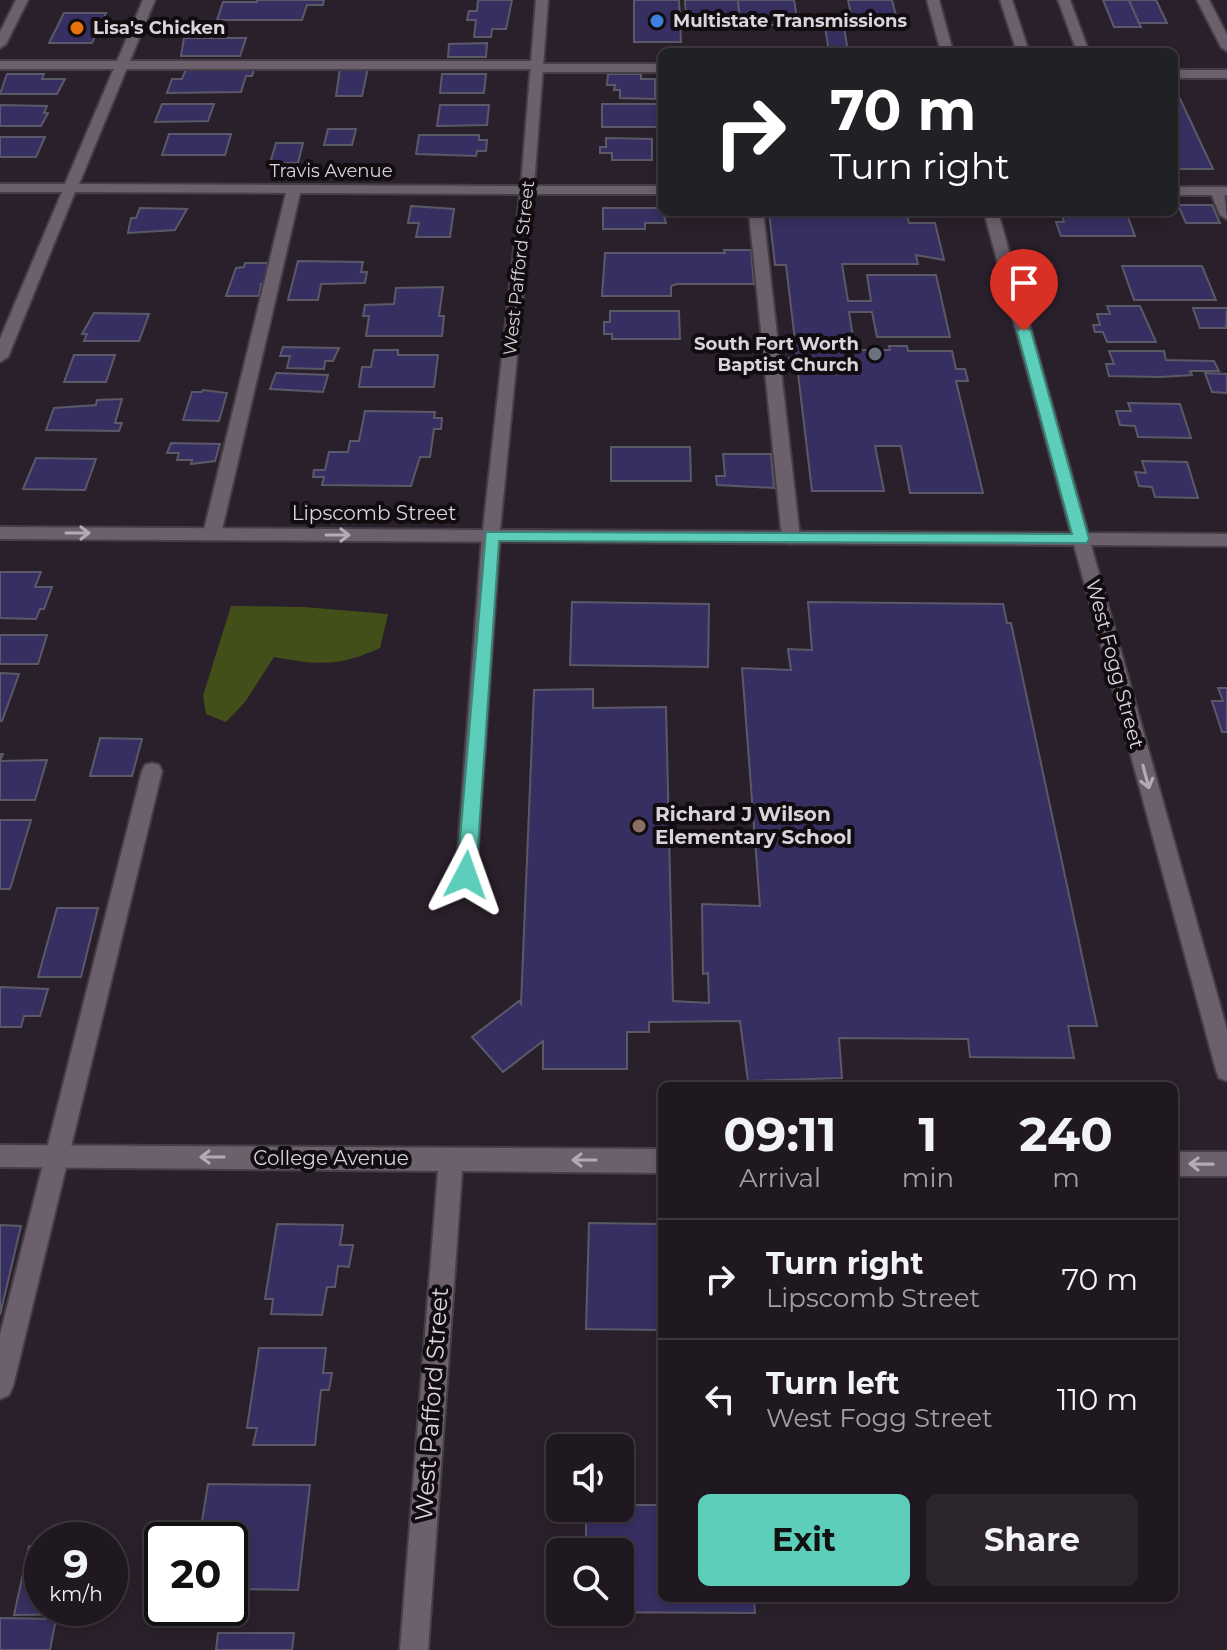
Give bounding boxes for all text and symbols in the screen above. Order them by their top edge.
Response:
place label: Multistate Transmissions [673,10,908,32]
marker: Multistate Transmissions [648,12,666,30]
place label: Lisa's Chicken [93,17,225,39]
marker: Lisa's Chicken [68,19,86,37]
text: 70 m [830,76,976,144]
icon: right [698,80,802,184]
text: Turn right [830,144,1010,188]
street label: Travis Avenue [269,160,393,182]
street label: West Pafford Street [499,179,539,357]
pin [990,249,1058,331]
icon: arrive [1002,261,1046,305]
place label: South Fort Worth Baptist Church [694,333,859,376]
marker: South Fort Worth Baptist Church [866,345,884,363]
street label: Lipscomb Street [292,501,456,525]
one-way arrow [64,525,91,541]
one-way arrow [324,527,351,543]
street label: West Fogg Street [1081,577,1149,751]
one-way arrow [1140,763,1155,789]
place label: Richard J Wilson Elementary School [655,802,852,849]
marker: Richard J Wilson Elementary School [630,817,648,835]
position arrow [424,833,508,917]
text: 09:11 [723,1105,837,1163]
text: 1 [919,1105,937,1163]
text: 240 [1019,1105,1113,1163]
street label: College Avenue [253,1146,409,1170]
one-way arrow [199,1149,226,1165]
one-way arrow [571,1152,598,1168]
one-way arrow [1188,1156,1214,1172]
text: Arrival [739,1162,821,1194]
text: min [902,1162,954,1194]
text: m [1052,1162,1080,1194]
text: Turn right [766,1245,923,1282]
icon: right [698,1257,742,1301]
text: 70 m [1061,1261,1138,1298]
text: Lipscomb Street [766,1282,980,1314]
street label: West Pafford Street [409,1286,454,1522]
text: Turn left [766,1365,899,1402]
icon: left [698,1377,742,1421]
text: 110 m [1057,1381,1138,1418]
text: West Fogg Street [766,1402,993,1434]
map controls [546,1434,634,1626]
button: sound [546,1434,634,1522]
button: Exit [698,1494,910,1586]
button: Share [926,1494,1138,1586]
speed limit sign: 20 [144,1522,248,1626]
button: search [546,1538,634,1626]
text: 9 [63,1539,89,1588]
text: km/h [49,1582,103,1606]

